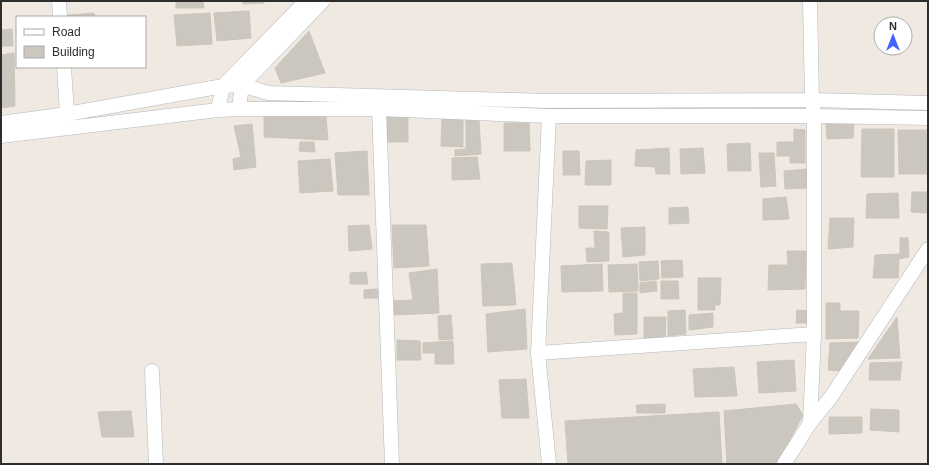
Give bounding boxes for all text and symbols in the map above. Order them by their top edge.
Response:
legend [16,16,146,68]
north arrow [873,16,913,56]
text: N [889,20,897,32]
text: Road [52,25,81,39]
text: Building [52,45,95,59]

